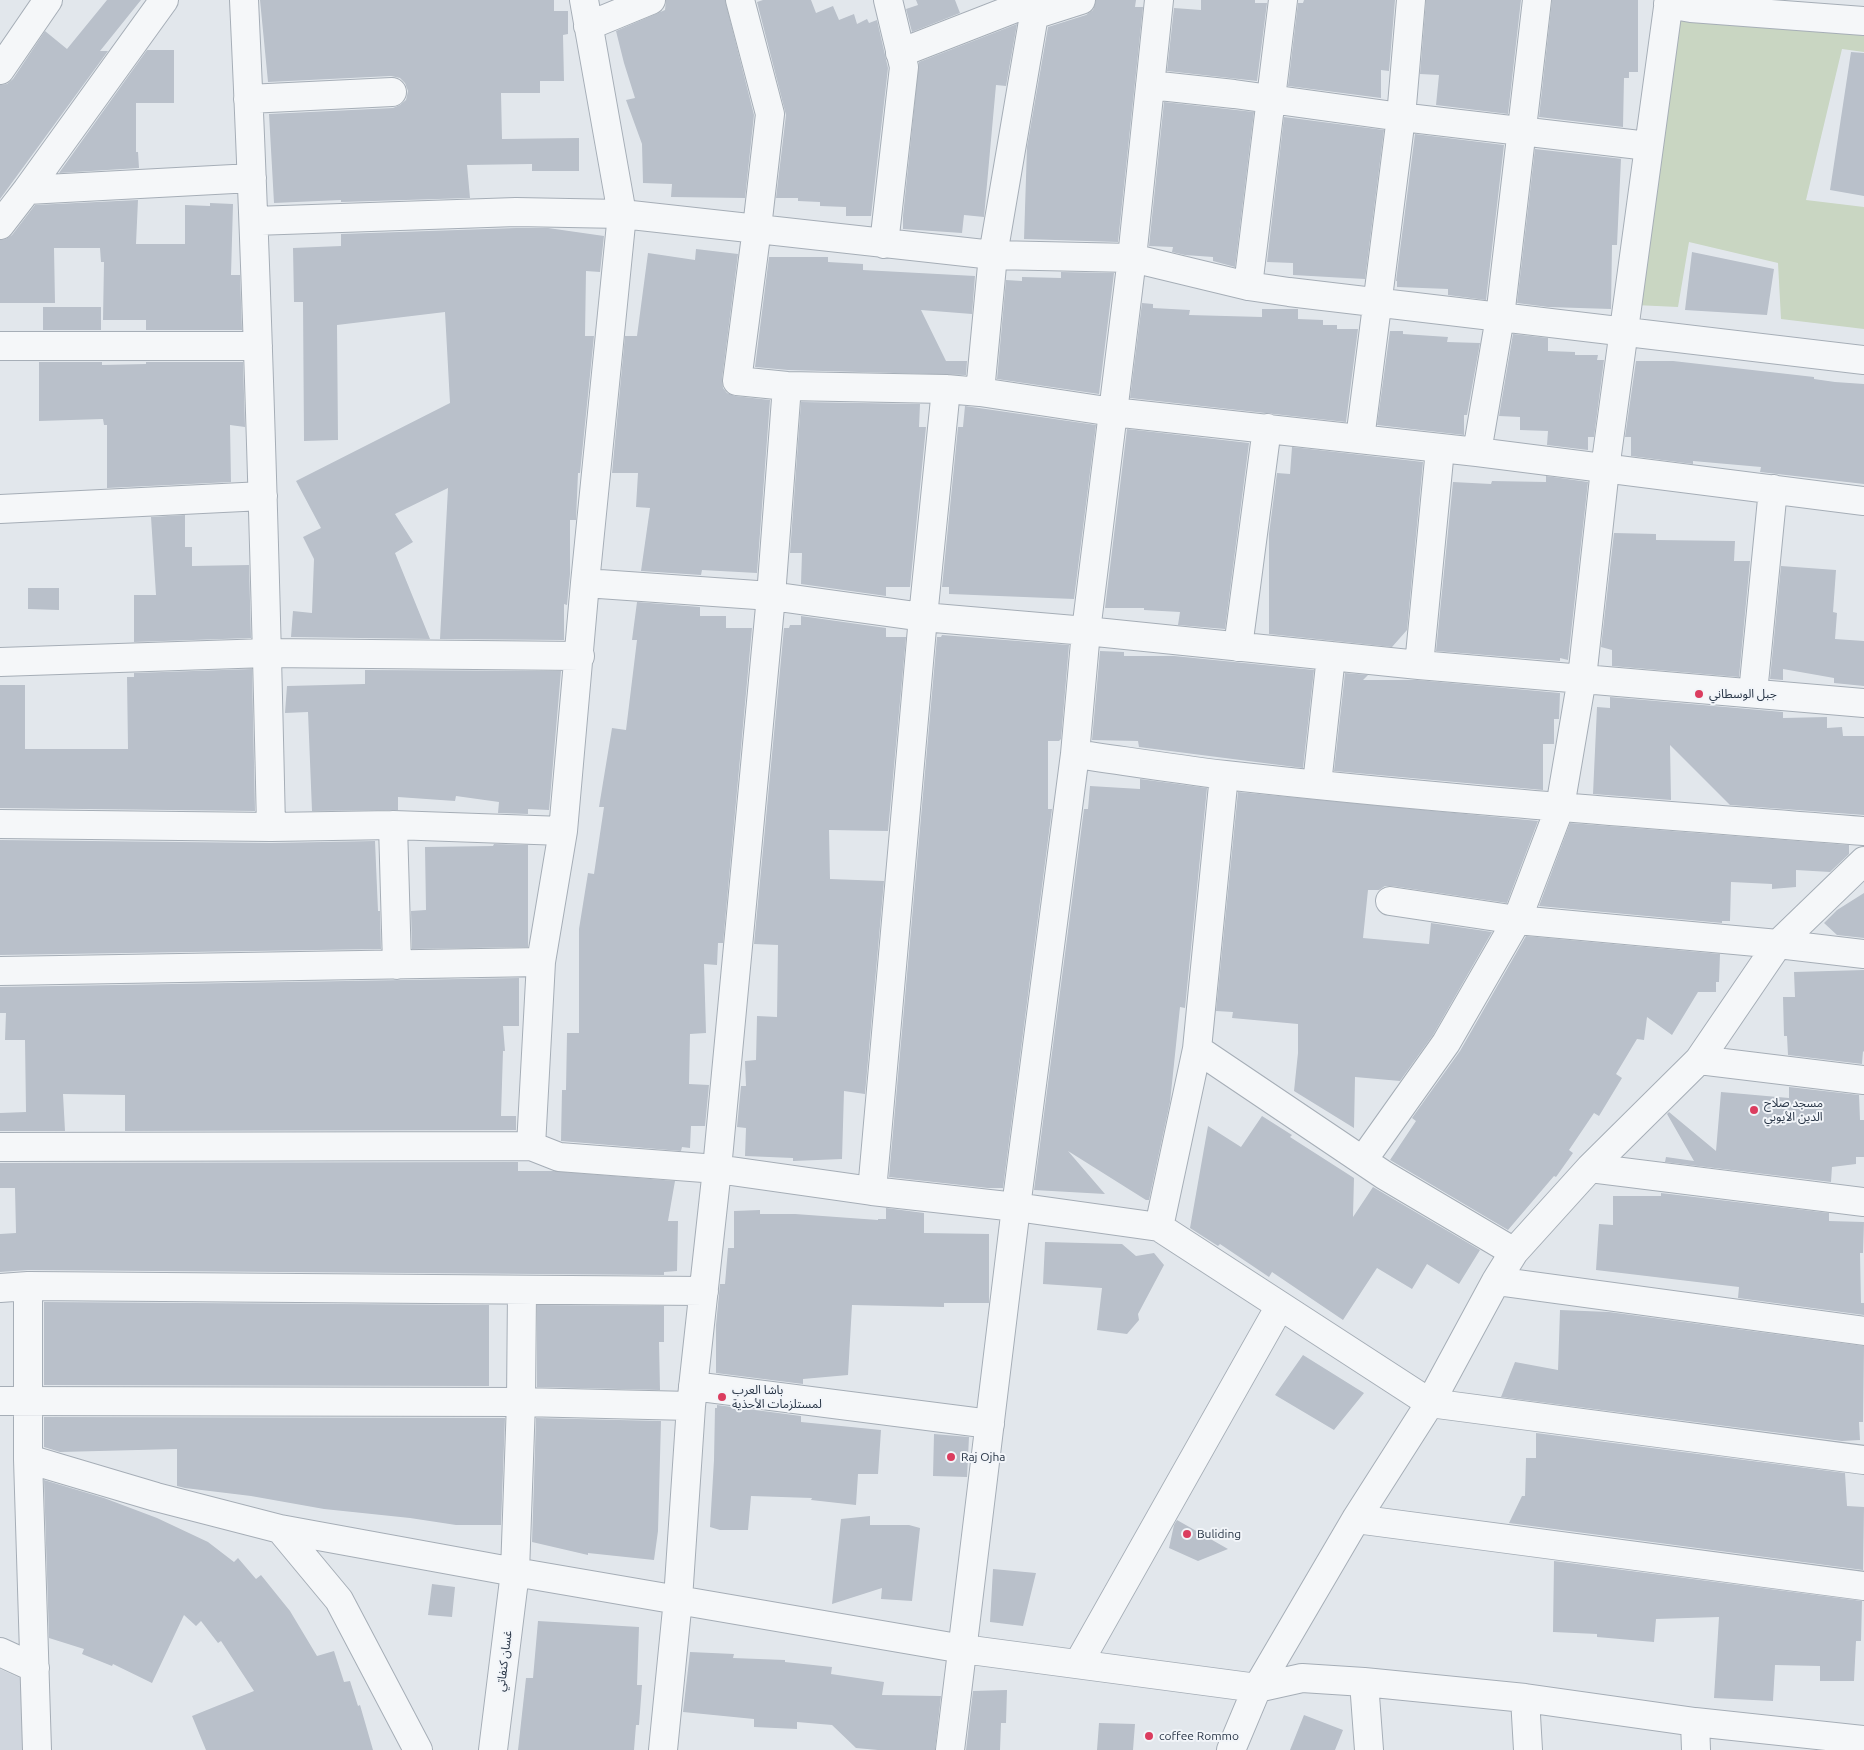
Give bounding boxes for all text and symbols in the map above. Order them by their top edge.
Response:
place label: جبل الوسطاني [1709,687,1777,701]
marker: جبل الوسطاني [1693,688,1705,700]
place label: مسجد صلاح الدين الأيوبي [1764,1096,1823,1124]
marker: مسجد صلاح الدين الأيوبي [1748,1104,1760,1116]
place label: باشا العرب لمستلزمات الأحذية [732,1383,822,1411]
marker: باشا العرب لمستلزمات الأحذية [716,1391,728,1403]
place label: Raj Ojha [961,1450,1006,1464]
marker: Raj Ojha [945,1451,957,1463]
place label: Buliding [1197,1527,1241,1541]
marker: Buliding [1181,1528,1193,1540]
street label: غسان كنفاتي [493,1630,515,1692]
place label: coffee Rommo [1159,1729,1239,1743]
marker: coffee Rommo [1143,1730,1155,1742]

